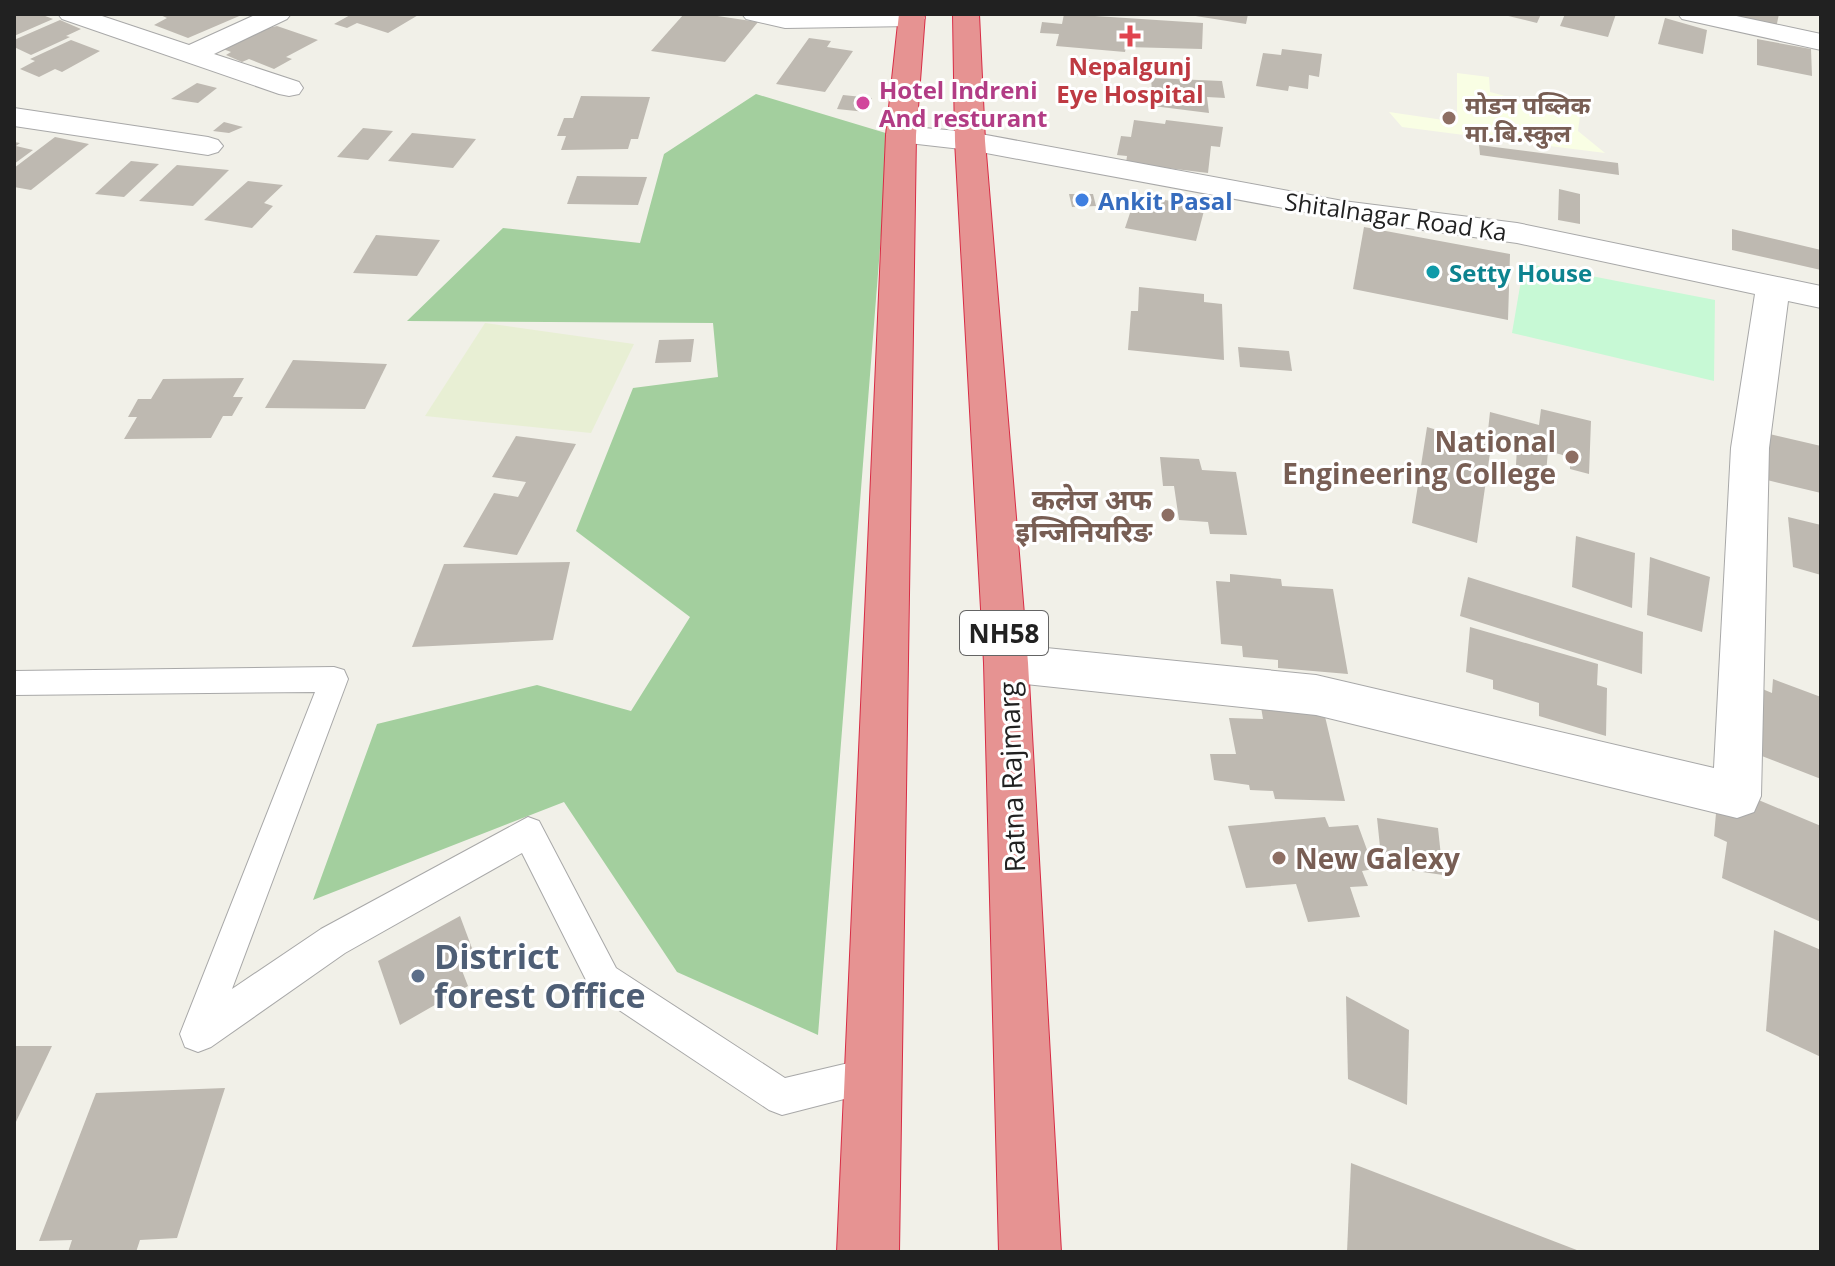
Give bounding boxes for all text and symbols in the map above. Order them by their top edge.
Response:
marker: Nepalgunj Eye Hospital [1119,25,1141,47]
place label: Nepalgunj Eye Hospital [1056,49,1204,110]
place label: Hotel Indreni And resturant [879,73,1048,134]
place label: माेडन पब्लिक मा.बि.स्कुल [1465,88,1592,149]
marker: Hotel Indreni And resturant [854,94,872,112]
marker: माेडन पब्लिक मा.बि.स्कुल [1440,109,1458,127]
place label: Ankit Pasal [1098,184,1233,217]
street label: Shitalnagar Road Ka [1283,184,1509,248]
marker: Ankit Pasal [1073,191,1091,209]
place label: Setty House [1449,256,1592,289]
marker: Setty House [1424,263,1442,281]
place label: National Engineering College [1282,422,1556,492]
marker: National Engineering College [1563,448,1581,466]
place label: कलेज अफ इन्जिनियरिङ [1016,480,1153,550]
marker: कलेज अफ इन्जिनियरिङ [1159,506,1177,524]
road number: NH58 [960,611,1048,655]
street label: Ratna Rajmarg [989,681,1033,873]
place label: New Galexy [1295,839,1460,877]
marker: New Galexy [1270,849,1288,867]
place label: District forest Office [434,933,646,1018]
marker: District forest Office [409,967,427,985]

